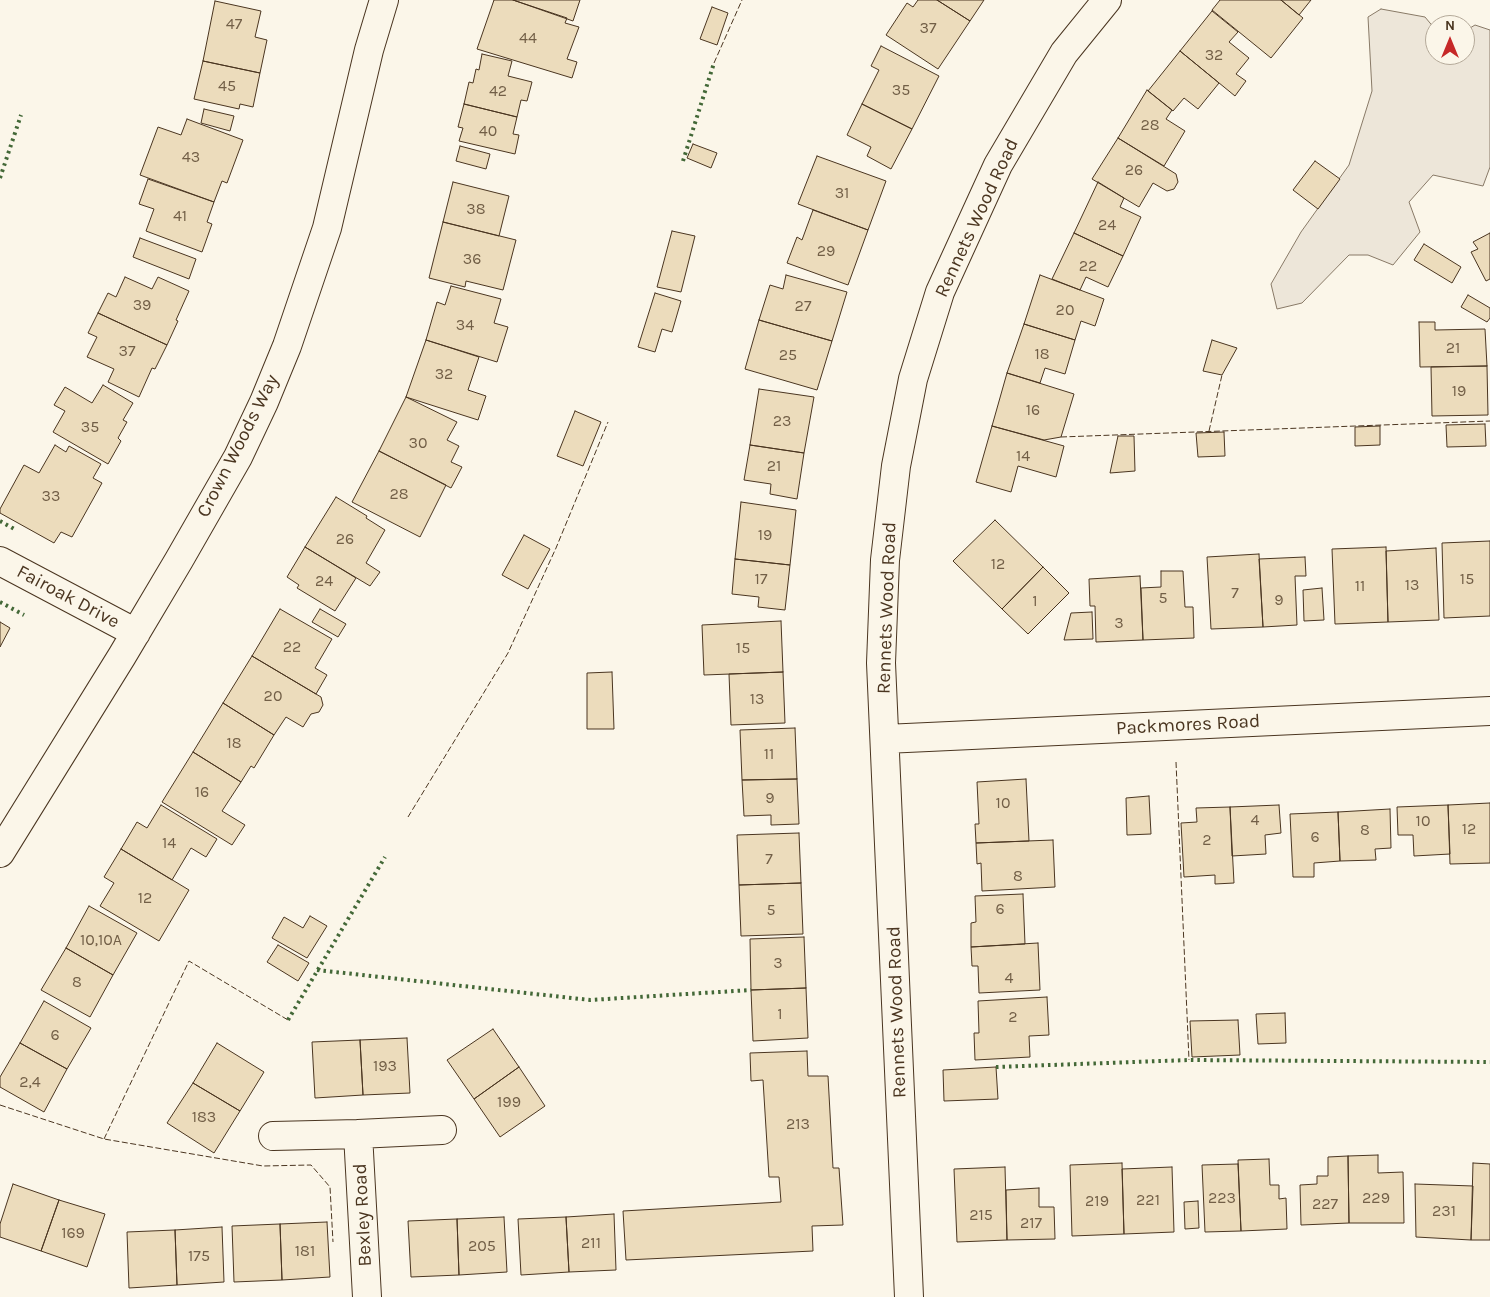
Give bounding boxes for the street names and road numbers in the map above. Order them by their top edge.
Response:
street label: Rennets Wood Road [930,135,1024,301]
street label: Crown Woods Way [192,371,284,521]
street label: Rennets Wood Road [873,521,901,695]
street label: Fairoak Drive [13,560,123,634]
street label: Packmores Road [1115,710,1261,740]
street label: Rennets Wood Road [883,925,911,1099]
street label: Bexley Road [349,1163,377,1267]

